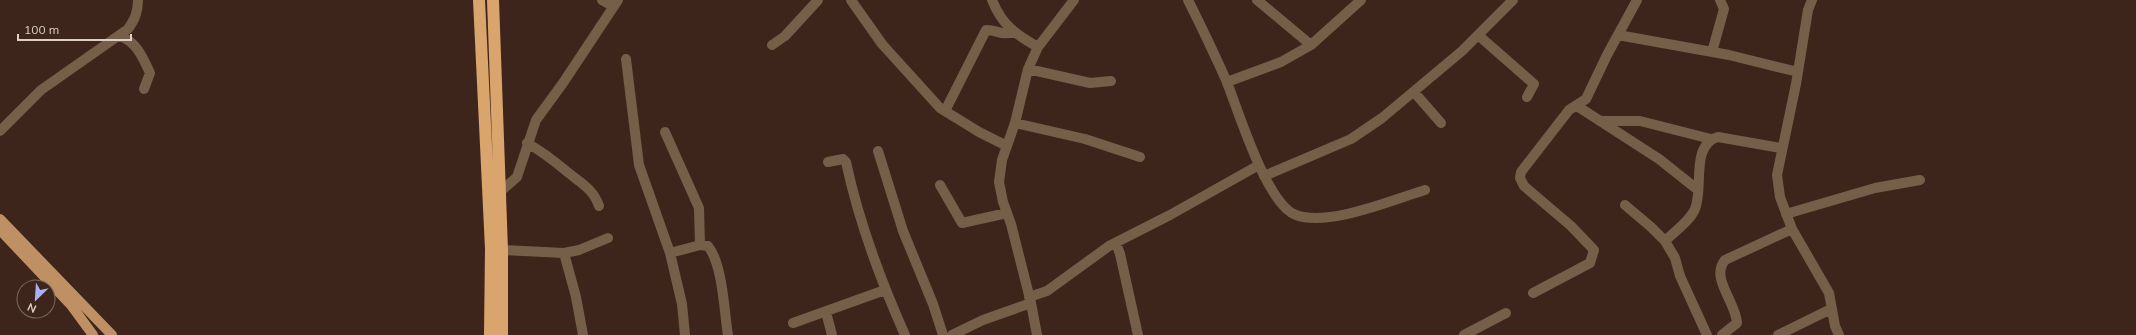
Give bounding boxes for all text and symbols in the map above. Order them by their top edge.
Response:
scale bar [18,16,131,42]
text: 100 m [24,22,59,37]
north arrow [16,279,56,319]
text: N [25,300,38,316]

